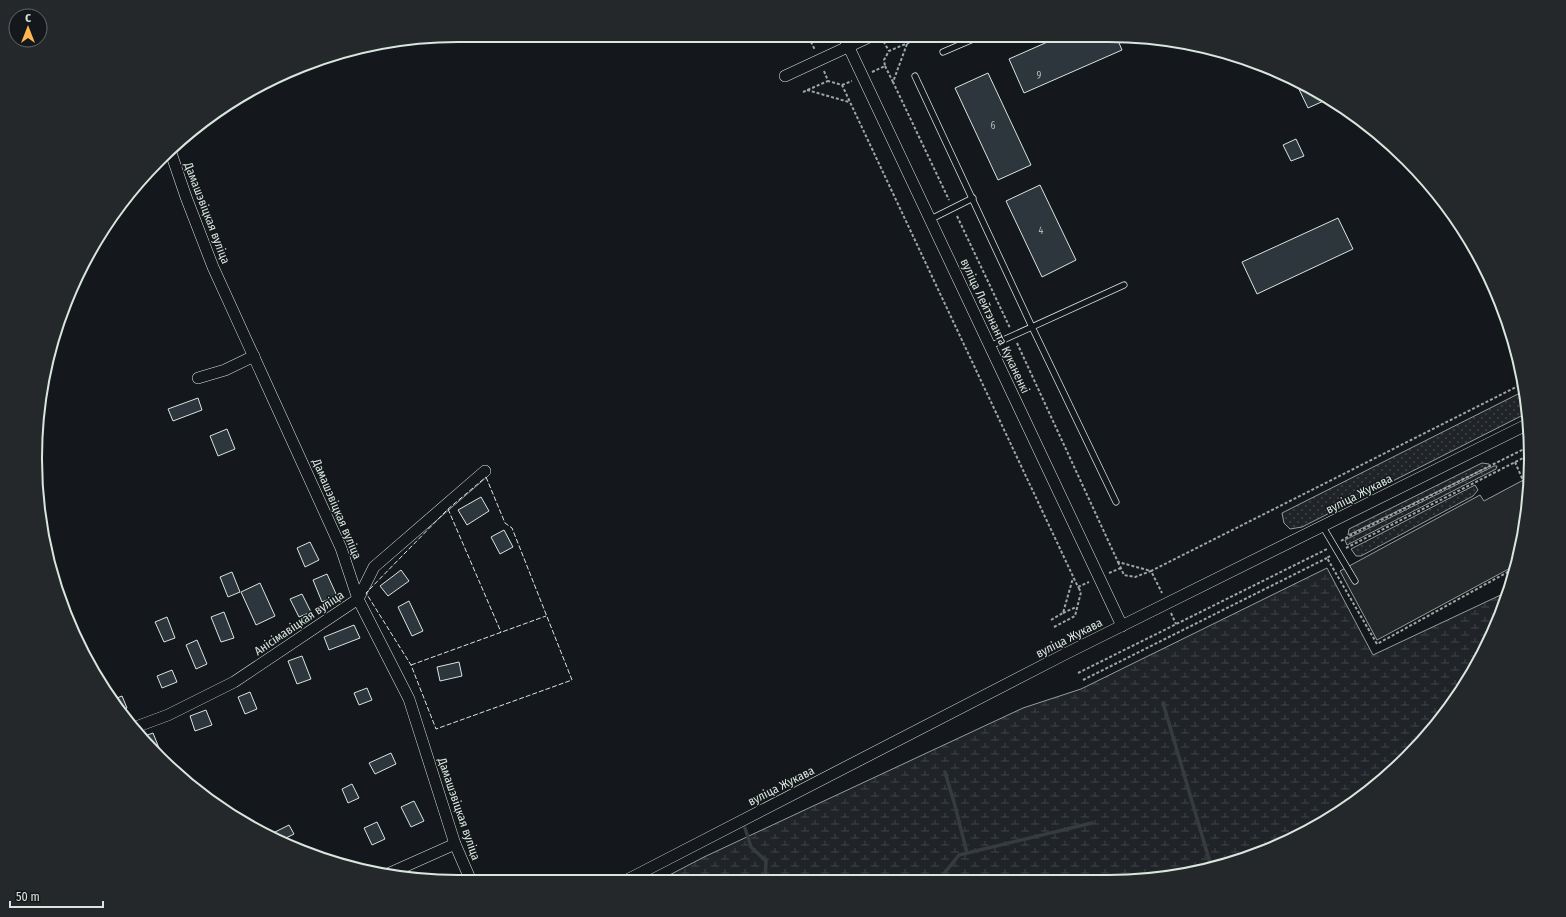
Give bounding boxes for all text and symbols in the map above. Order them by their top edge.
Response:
north arrow [8,8,48,48]
text: С [25,12,31,25]
house number: 9 [1037,70,1042,82]
house number: 6 [991,120,996,132]
street label: Дамашэвіцкая вуліца [181,159,233,266]
house number: 4 [1039,225,1044,237]
street label: вуліца Лейтэнанта Куканенкі [958,256,1032,396]
street label: Дамашэвіцкая вуліца [309,456,365,561]
street label: вуліца Жукава [1323,471,1395,517]
street label: Анісімавіцкая вуліца [252,588,347,658]
street label: вуліца Жукава [1033,615,1105,661]
street label: Дамашэвіцкая вуліца [435,755,483,862]
street label: вуліца Жукава [745,763,817,809]
scale bar [10,883,103,909]
text: 50 m [16,890,40,904]

